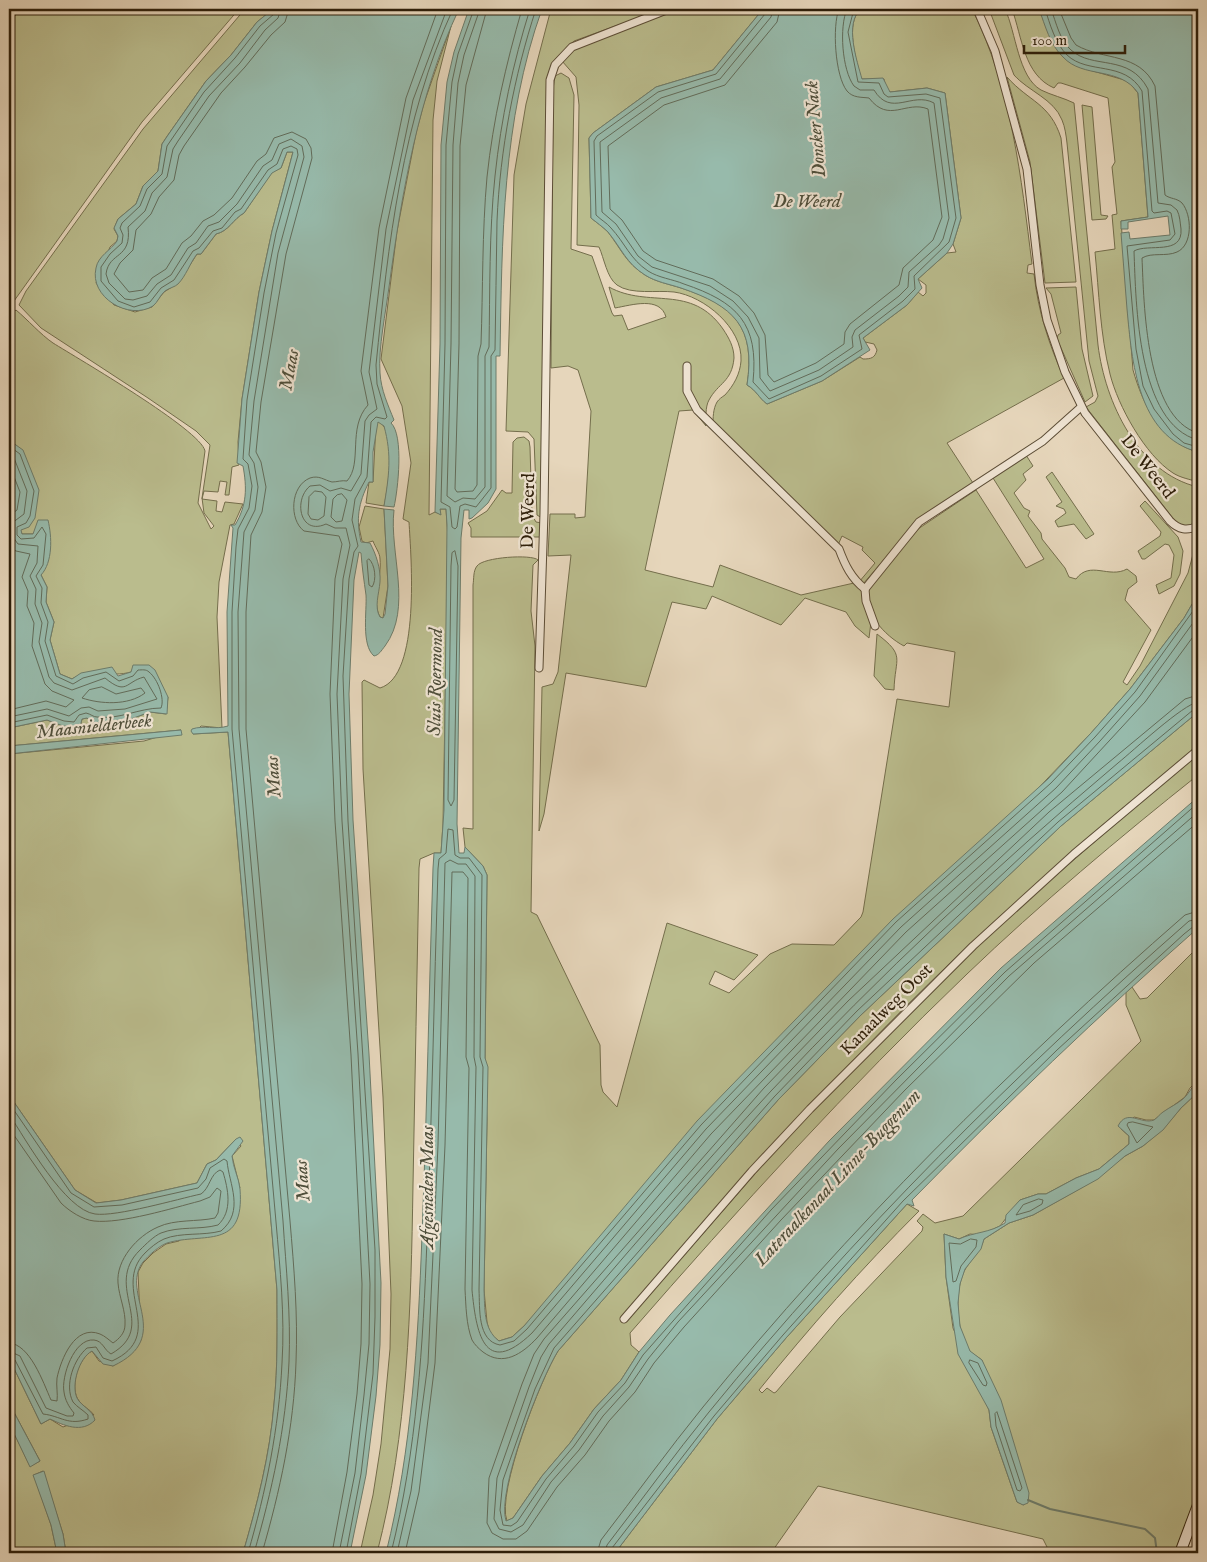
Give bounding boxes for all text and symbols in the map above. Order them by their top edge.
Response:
scale bar [1024,22,1126,54]
text: 100 m [1032,31,1068,50]
water label: Doncker Nack [800,79,832,178]
water label: De Weerd [773,190,842,214]
water label: Maas [274,347,306,393]
street label: De Weerd [1115,430,1180,504]
street label: De Weerd [517,473,541,549]
water label: Sluis Roermond [423,627,449,736]
water label: Maasnielderbeek [35,709,153,745]
water label: Maas [261,755,287,799]
street label: Kanaalweg Oost [836,959,938,1061]
water label: Lateraalkanaal Linne-Buggenum [749,1084,926,1272]
water label: Afgesneden Maas [416,1125,440,1250]
water label: Maas [290,1159,316,1203]

